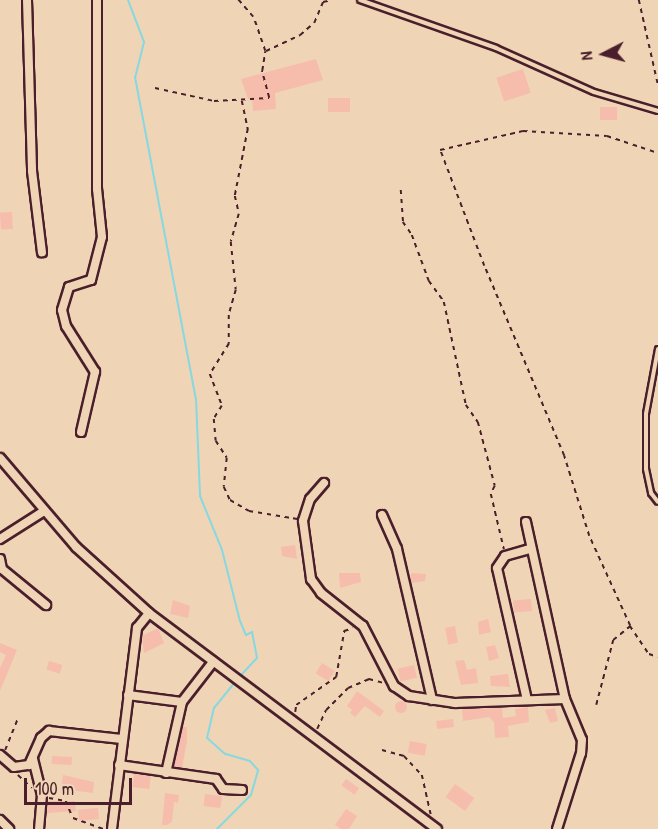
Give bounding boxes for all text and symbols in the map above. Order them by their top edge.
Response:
north arrow [574,24,634,84]
text: N [575,51,597,61]
scale bar [27,766,135,804]
text: 100 m [35,776,74,801]

